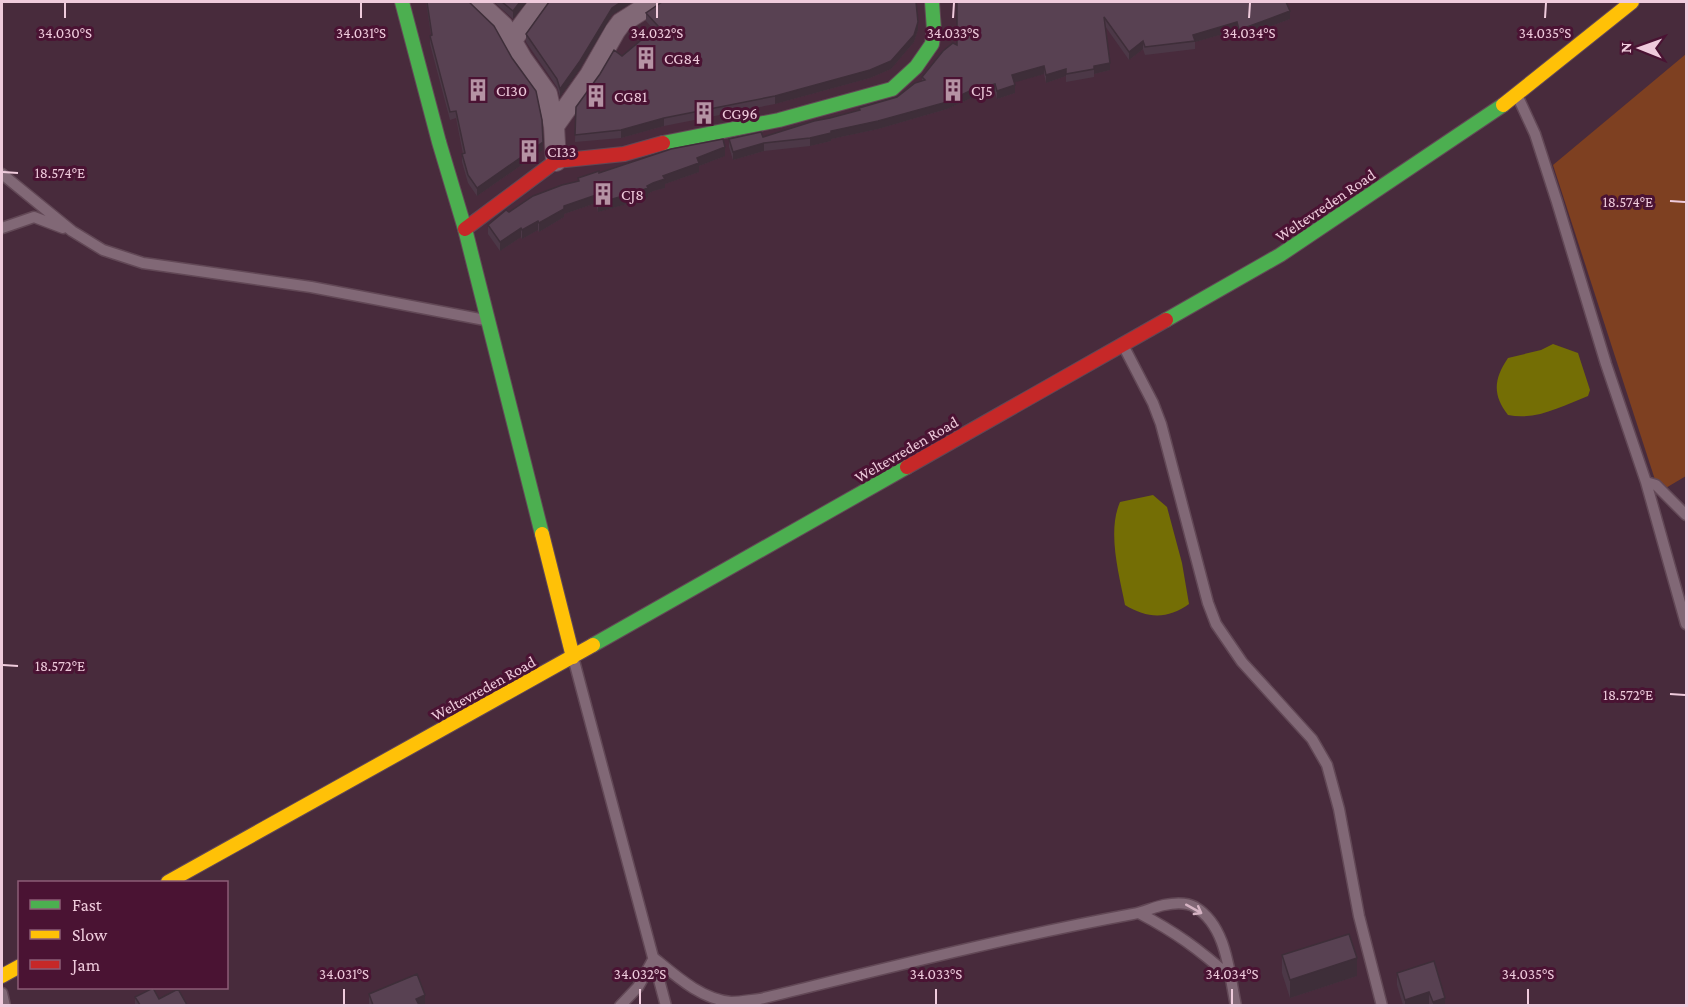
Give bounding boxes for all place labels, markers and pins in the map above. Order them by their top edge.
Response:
building icon: CG84 [633,45,659,71]
place label: CG84 [664,50,700,67]
building icon: CI30 [465,77,491,103]
building icon: CJ5 [940,77,966,103]
place label: CI30 [496,82,527,99]
place label: CJ5 [971,82,993,100]
building icon: CG81 [583,83,609,109]
place label: CG81 [614,88,647,105]
building icon: CG96 [691,100,717,126]
place label: CG96 [722,105,758,122]
building icon: CI33 [516,138,542,164]
place label: CI33 [547,143,576,160]
building icon: CJ8 [590,181,616,207]
place label: CJ8 [621,186,644,204]

